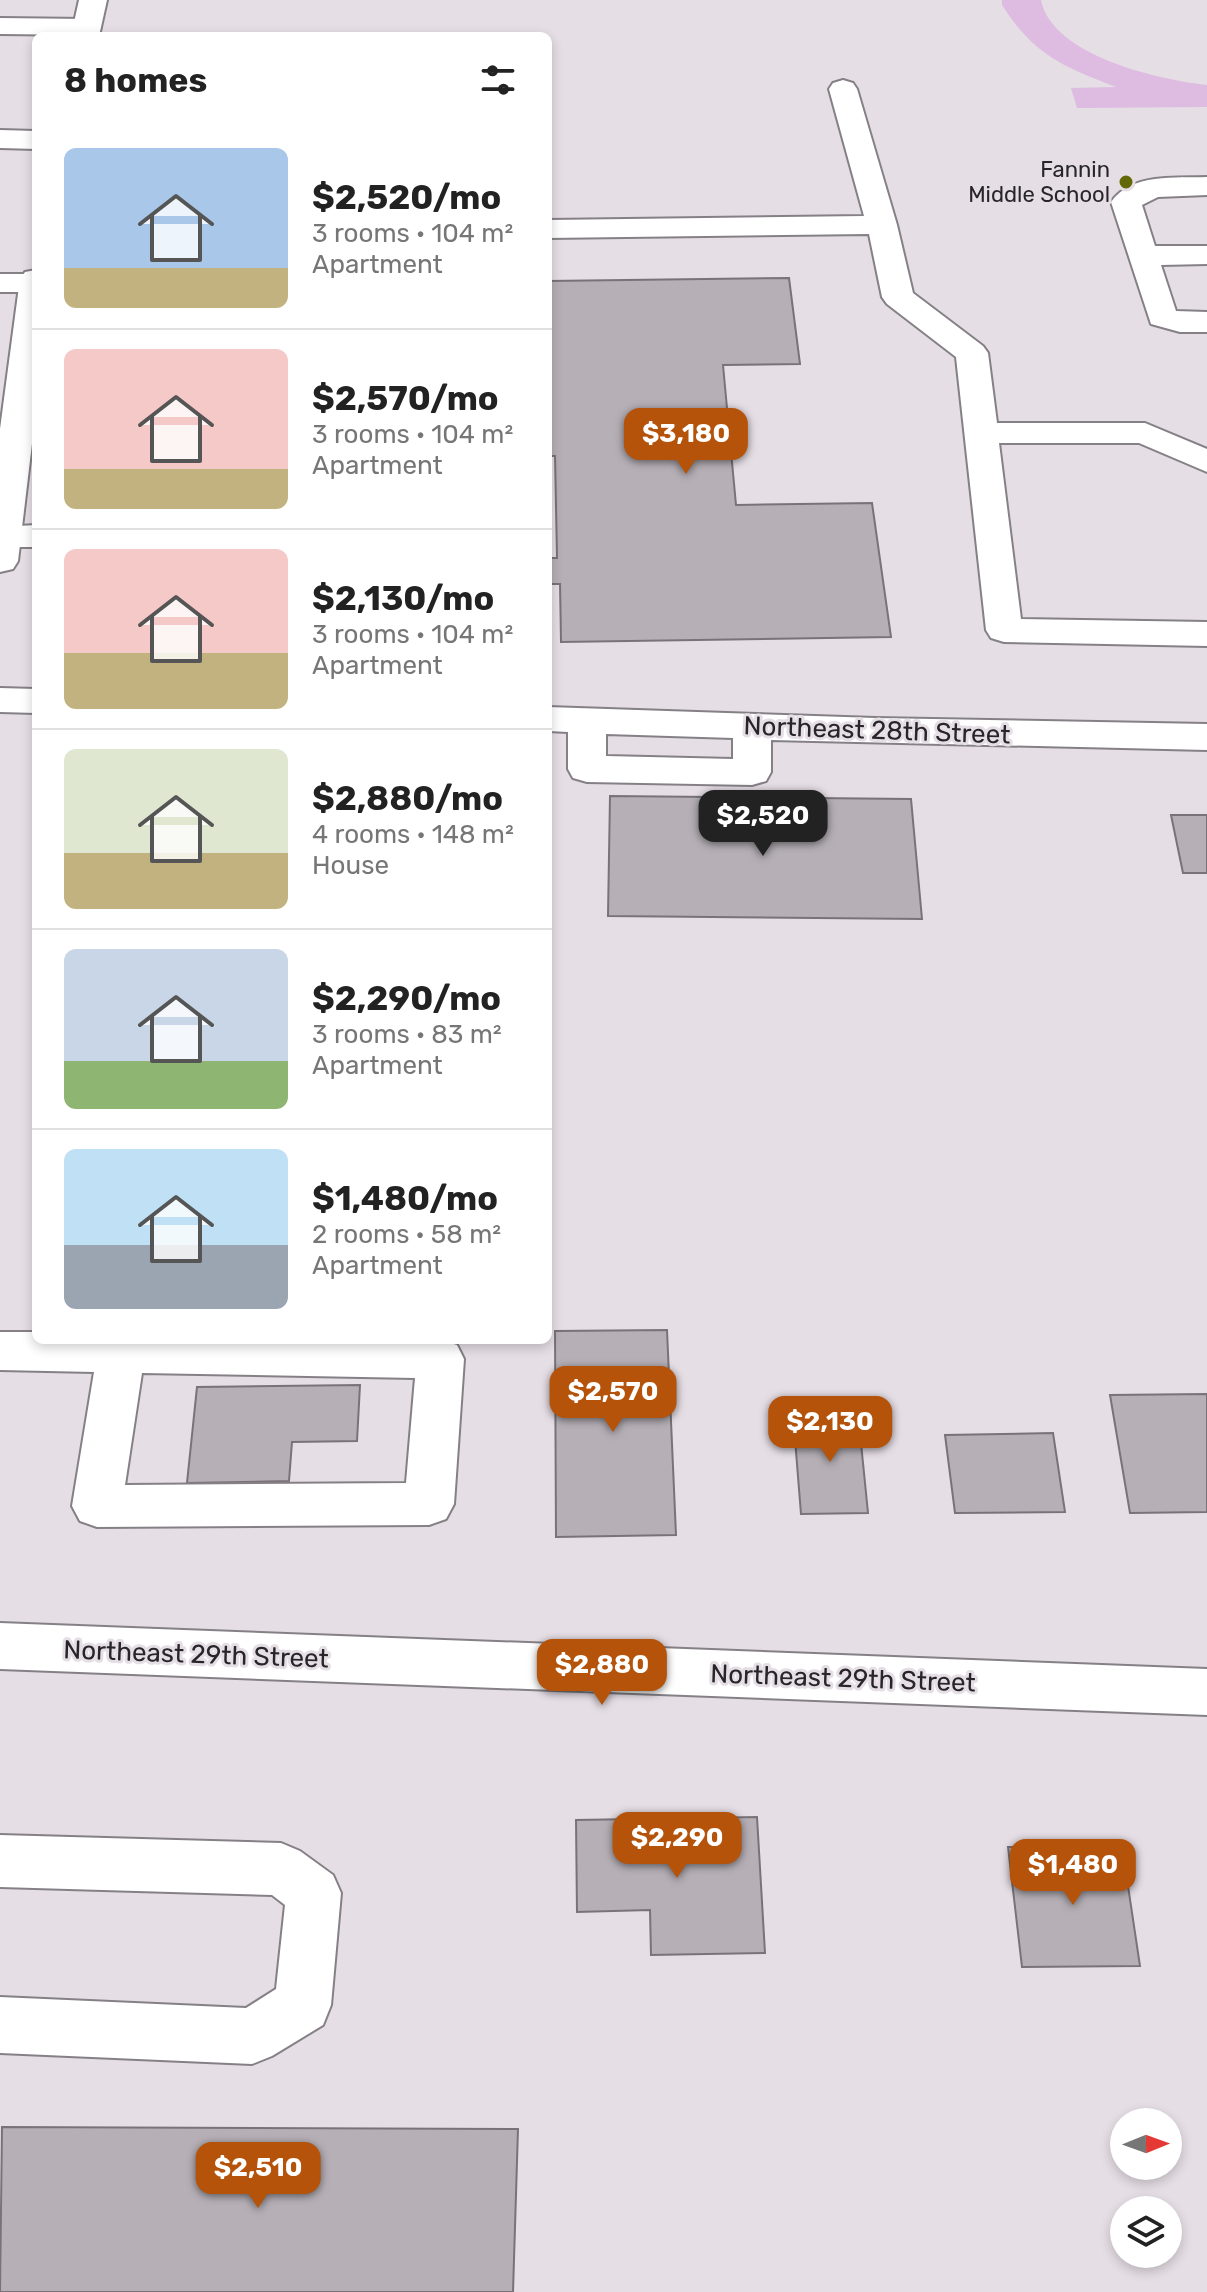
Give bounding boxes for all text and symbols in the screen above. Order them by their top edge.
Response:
icon: filters [476,58,520,102]
text: 8 homes [64,60,207,101]
place label: Fannin Middle School [968,156,1110,208]
marker: Fannin Middle School [1117,173,1135,191]
text: $2,520/mo [312,177,501,218]
icon: home [128,180,224,276]
text: 3 rooms · 104 m² [312,218,513,249]
text: Apartment [312,249,443,280]
text: $2,570/mo [312,378,499,419]
icon: home [128,381,224,477]
pin: $3,180 [621,408,751,476]
text: $3,180 [642,418,730,449]
text: 3 rooms · 104 m² [312,419,513,450]
text: Apartment [312,450,443,481]
text: $2,130/mo [312,578,494,619]
icon: home [128,581,224,677]
text: 3 rooms · 104 m² [312,619,513,650]
text: Apartment [312,650,443,681]
street label: Northeast 28th Street [743,710,1011,751]
text: $2,880/mo [312,778,503,819]
icon: home [128,781,224,877]
pin: $2,520 [698,790,828,858]
text: $2,520 [717,800,809,831]
text: 4 rooms · 148 m² [312,819,514,850]
text: House [312,850,389,881]
text: $2,290/mo [312,978,501,1019]
icon: home [128,981,224,1077]
text: 3 rooms · 83 m² [312,1019,502,1050]
text: Apartment [312,1050,443,1081]
text: $1,480/mo [312,1178,498,1219]
icon: home [128,1181,224,1277]
text: 2 rooms · 58 m² [312,1219,501,1250]
text: Apartment [312,1250,443,1281]
pin: $2,570 [548,1366,678,1434]
text: $2,570 [568,1376,658,1407]
pin: $2,130 [765,1396,895,1464]
text: $2,130 [786,1406,874,1437]
street label: Northeast 29th Street [63,1634,329,1675]
pin: $2,880 [537,1639,667,1707]
text: $2,880 [555,1649,649,1680]
street label: Northeast 29th Street [710,1658,976,1699]
pin: $2,290 [612,1812,742,1880]
text: $2,290 [631,1822,723,1853]
pin: $1,480 [1008,1839,1138,1907]
text: $1,480 [1028,1849,1118,1880]
north arrow [1110,2108,1182,2180]
map controls [1110,2108,1182,2268]
pin: $2,510 [193,2142,323,2210]
text: $2,510 [214,2152,302,2183]
button: layers [1110,2196,1182,2268]

